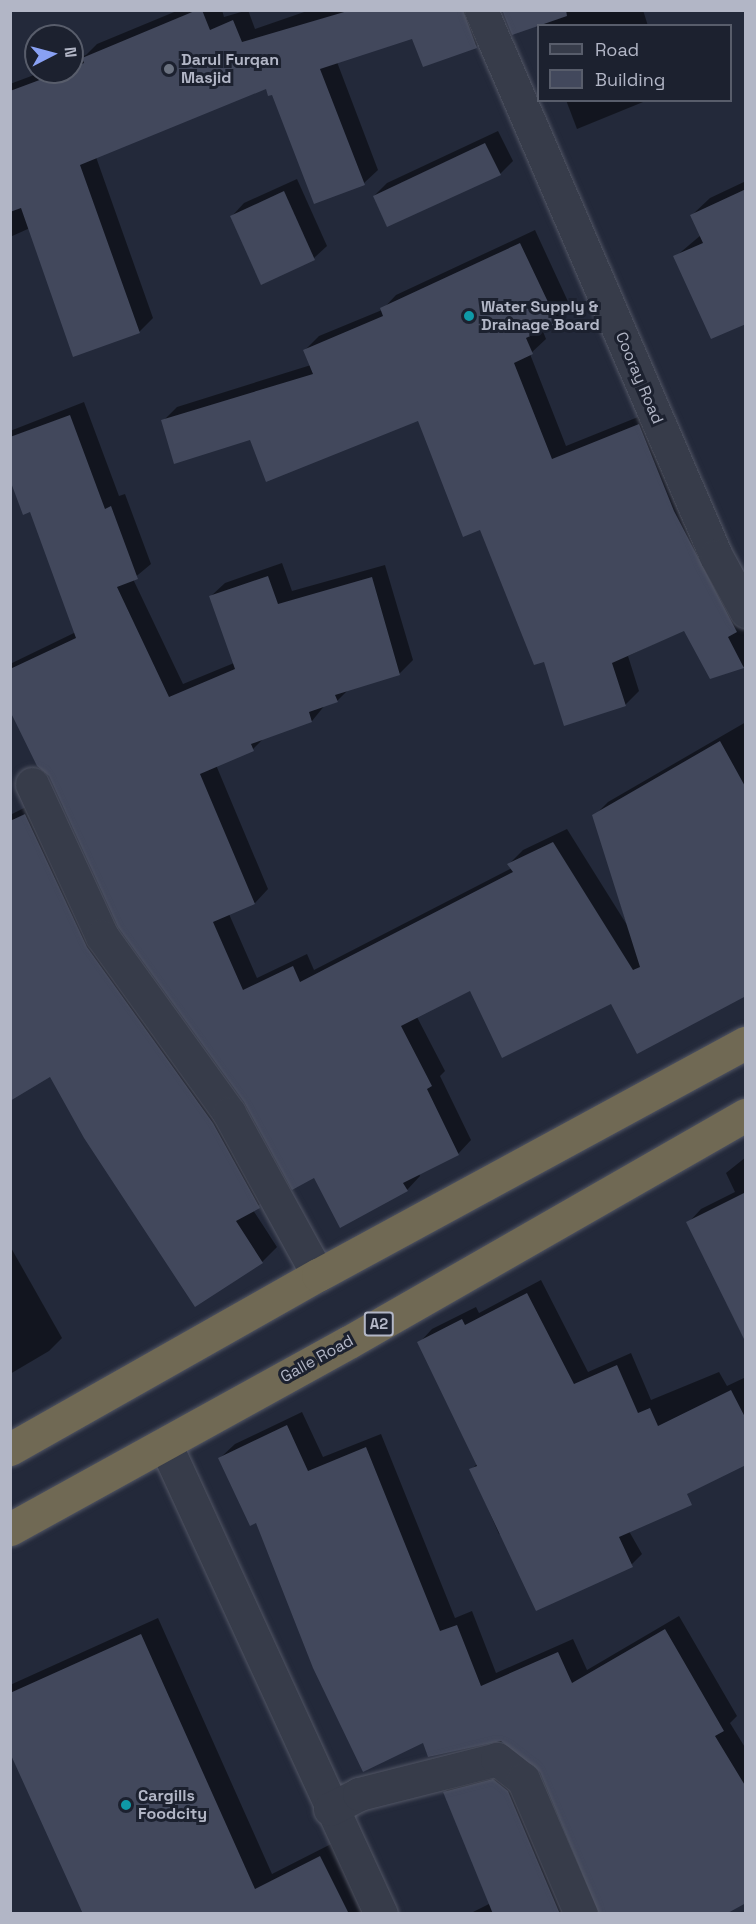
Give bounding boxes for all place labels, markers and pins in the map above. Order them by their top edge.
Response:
place label: Darul Furqan Masjid [181,50,279,88]
marker: Darul Furqan Masjid [162,62,176,76]
place label: Water Supply & Drainage Board [481,297,600,335]
marker: Water Supply & Drainage Board [462,309,476,323]
place label: Cargills Foodcity [138,1786,207,1824]
marker: Cargills Foodcity [119,1798,133,1812]

